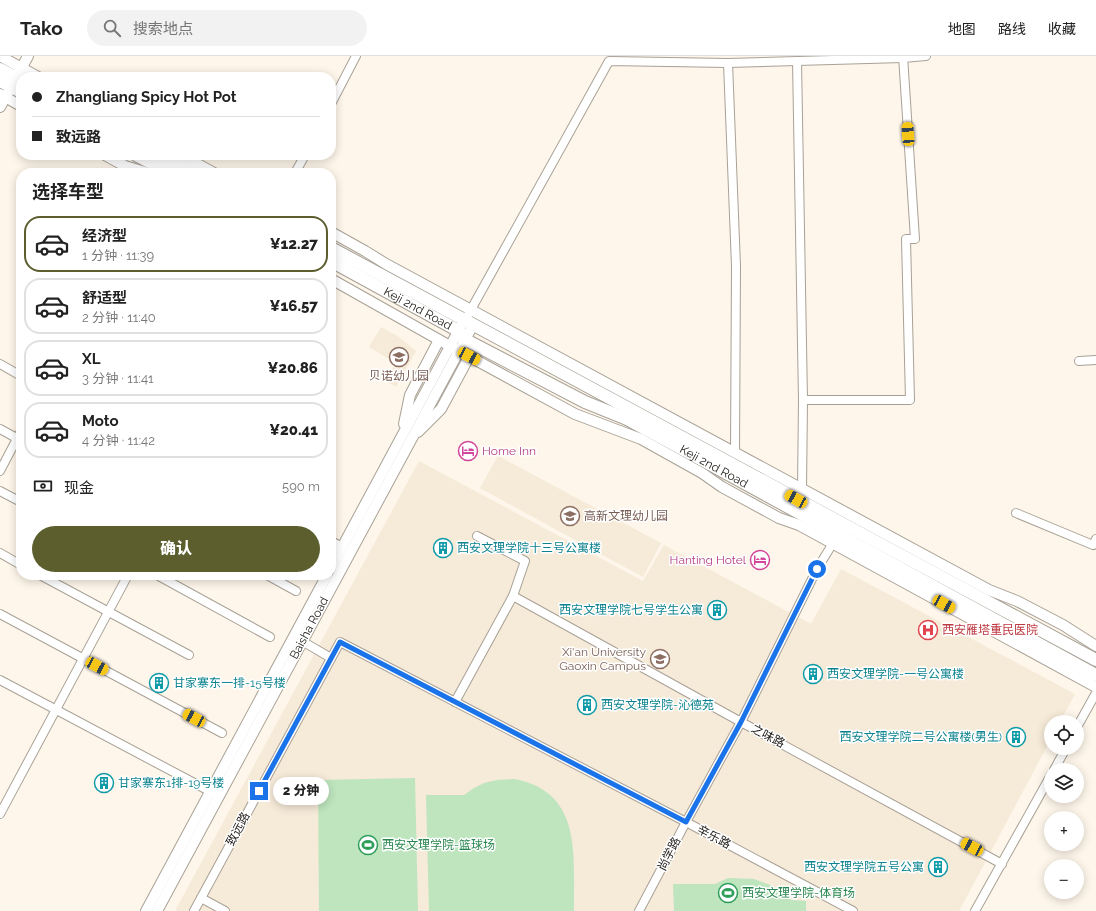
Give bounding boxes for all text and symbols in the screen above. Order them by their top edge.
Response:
search box [87,10,367,46]
text: Tako [20,17,63,39]
icon: search [101,17,123,39]
text: 搜索地点 [133,20,193,38]
text: 地图 [948,21,976,37]
text: 路线 [998,21,1026,37]
text: 收藏 [1048,21,1076,37]
text: Zhangliang Spicy Hot Pot [56,88,237,106]
car [901,122,915,146]
text: 致远路 [56,128,101,146]
text: 选择车型 [32,181,104,202]
icon: car [34,226,70,262]
text: 经济型 [82,227,127,245]
text: ¥12.27 [270,235,318,253]
text: 1 分钟 · 11:39 [82,248,154,263]
street label: Keji 2nd Road [381,284,454,333]
icon: car [34,288,70,324]
text: 舒适型 [82,289,127,307]
text: ¥16.57 [270,297,318,315]
text: 2 分钟 · 11:40 [82,310,156,325]
car [456,345,482,367]
school or university icon: 贝诺幼儿园 [388,346,410,368]
icon: car [34,350,70,386]
text: XL [82,350,100,368]
text: ¥20.86 [267,359,318,377]
place label: 贝诺幼儿园 [369,369,429,383]
text: 3 分钟 · 11:41 [82,371,154,386]
icon: car [34,412,70,448]
text: Moto [82,412,119,430]
text: ¥20.41 [269,421,318,439]
text: 4 分钟 · 11:42 [82,433,155,448]
hotel icon: Home Inn [457,440,479,462]
street label: Keji 2nd Road [677,442,750,491]
place label: Home Inn [482,444,536,458]
icon: cash [32,475,54,497]
text: 现金 [64,479,94,497]
text: 590 m [282,479,320,494]
car [783,488,809,510]
school or university icon: 高新文理幼儿园 [559,505,581,527]
place label: 高新文理幼儿园 [584,509,668,523]
button: 确认 [32,526,320,572]
building icon: 西安文理学院十三号公寓楼 [432,537,454,559]
place label: 西安文理学院十三号公寓楼 [457,541,601,555]
hotel icon: Hanting Hotel [749,549,771,571]
place label: Hanting Hotel [670,553,747,567]
route start [808,560,826,578]
car [931,593,957,615]
street label: Baisha Road [287,595,331,661]
building icon: 西安文理学院七号学生公寓 [706,599,728,621]
place label: 西安文理学院七号学生公寓 [559,603,703,617]
hospital icon: 西安雁塔重民医院 [917,619,939,641]
place label: 西安雁塔重民医院 [942,623,1038,637]
place label: Xi'an University Gaoxin Campus [559,645,646,673]
school or university icon: Xi'an University Gaoxin Campus [649,648,671,670]
car [84,655,110,677]
building icon: 西安文理学院-一号公寓楼 [802,663,824,685]
place label: 西安文理学院-一号公寓楼 [827,667,964,681]
building icon: 甘家寨东一排-15号楼 [148,672,170,694]
place label: 甘家寨东一排-15号楼 [173,676,286,690]
building icon: 西安文理学院-沁德苑 [576,694,598,716]
place label: 西安文理学院-沁德苑 [601,698,714,712]
car [181,707,207,729]
map controls [1044,715,1084,899]
button: locate [1044,715,1084,755]
street label: 之味路 [749,721,787,751]
building icon: 西安文理学院二号公寓楼(男生) [1005,726,1027,748]
place label: 西安文理学院二号公寓楼(男生) [840,730,1002,744]
button: layers [1044,763,1084,803]
building icon: 甘家寨东1排-19号楼 [93,772,115,794]
place label: 甘家寨东1排-19号楼 [118,776,224,790]
callout: 2 分钟 [273,777,329,805]
route end [250,782,268,800]
text: 2 分钟 [283,783,319,798]
street label: 致远路 [223,810,253,848]
button: + [1044,811,1084,851]
street label: 辛乐路 [695,822,733,852]
sports icon: 西安文理学院-篮球场 [357,834,379,856]
street label: 尚学路 [655,835,683,873]
car [959,836,985,858]
place label: 西安文理学院-篮球场 [382,838,495,852]
building icon: 西安文理学院五号公寓 [927,856,949,878]
button: − [1044,859,1084,899]
place label: 西安文理学院五号公寓 [804,860,924,874]
sports icon: 西安文理学院-体育场 [717,882,739,904]
place label: 西安文理学院-体育场 [742,886,855,900]

